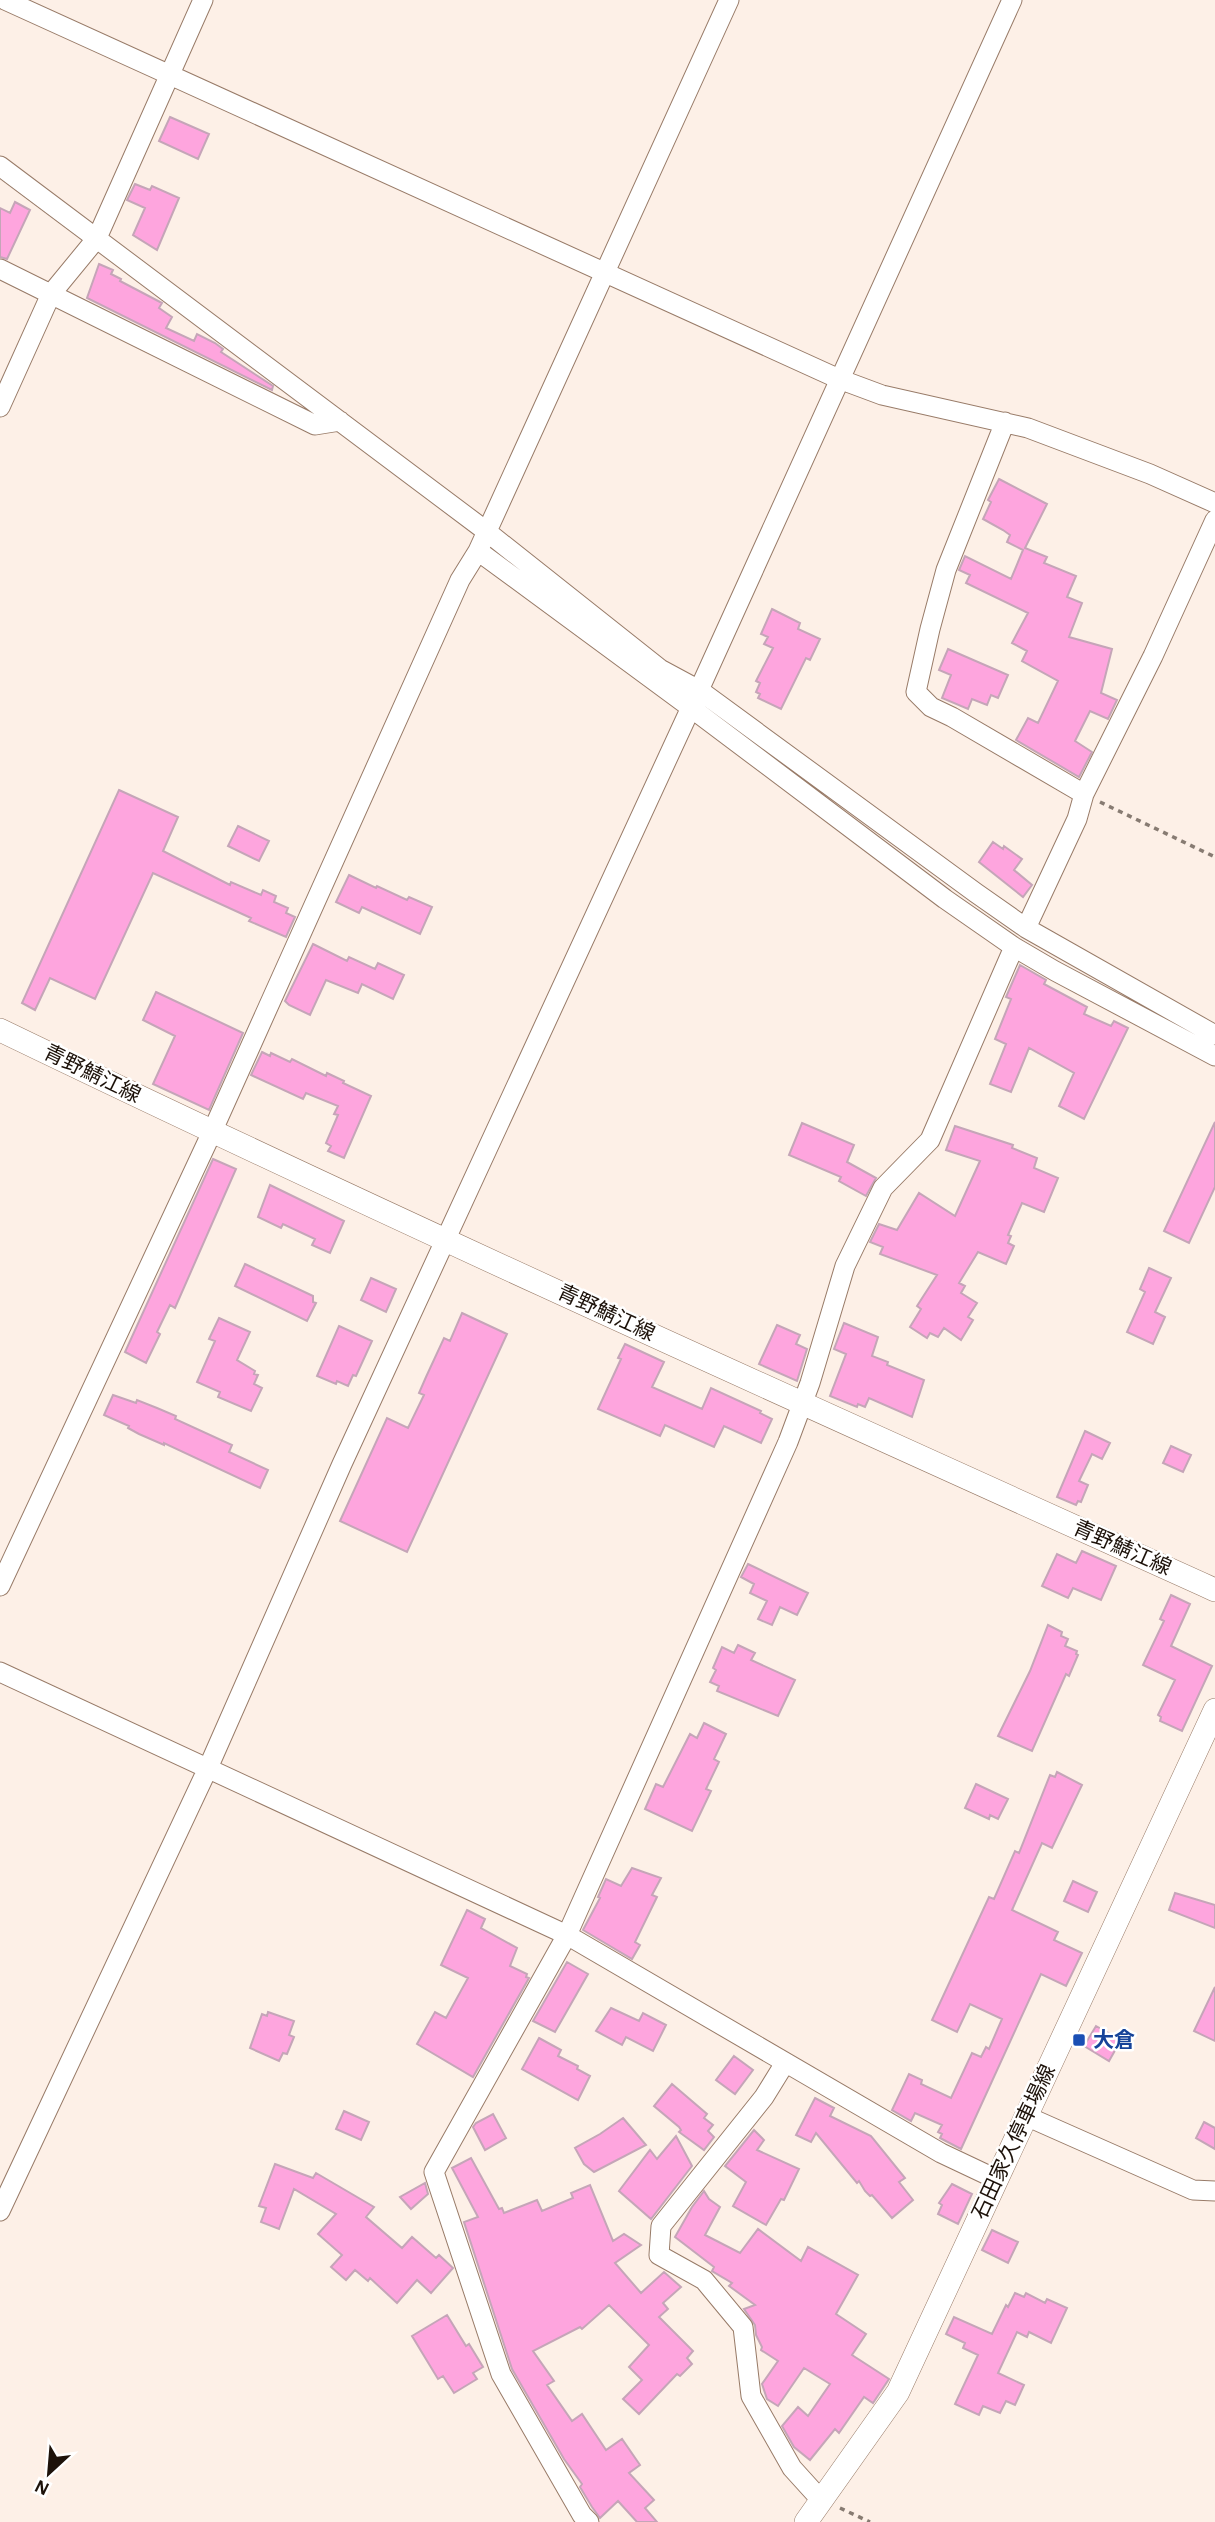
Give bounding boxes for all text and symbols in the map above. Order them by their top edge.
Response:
street label: 青野鯖江線 [40,1041,144,1106]
street label: 青野鯖江線 [554,1280,658,1345]
street label: 青野鯖江線 [1070,1516,1175,1579]
place label: 大倉 [1093,2029,1135,2051]
marker: 大倉 [1071,2032,1087,2048]
street label: 石田家久停車場線 [968,2061,1059,2223]
north arrow [14,2438,84,2508]
text: N [32,2475,52,2498]

